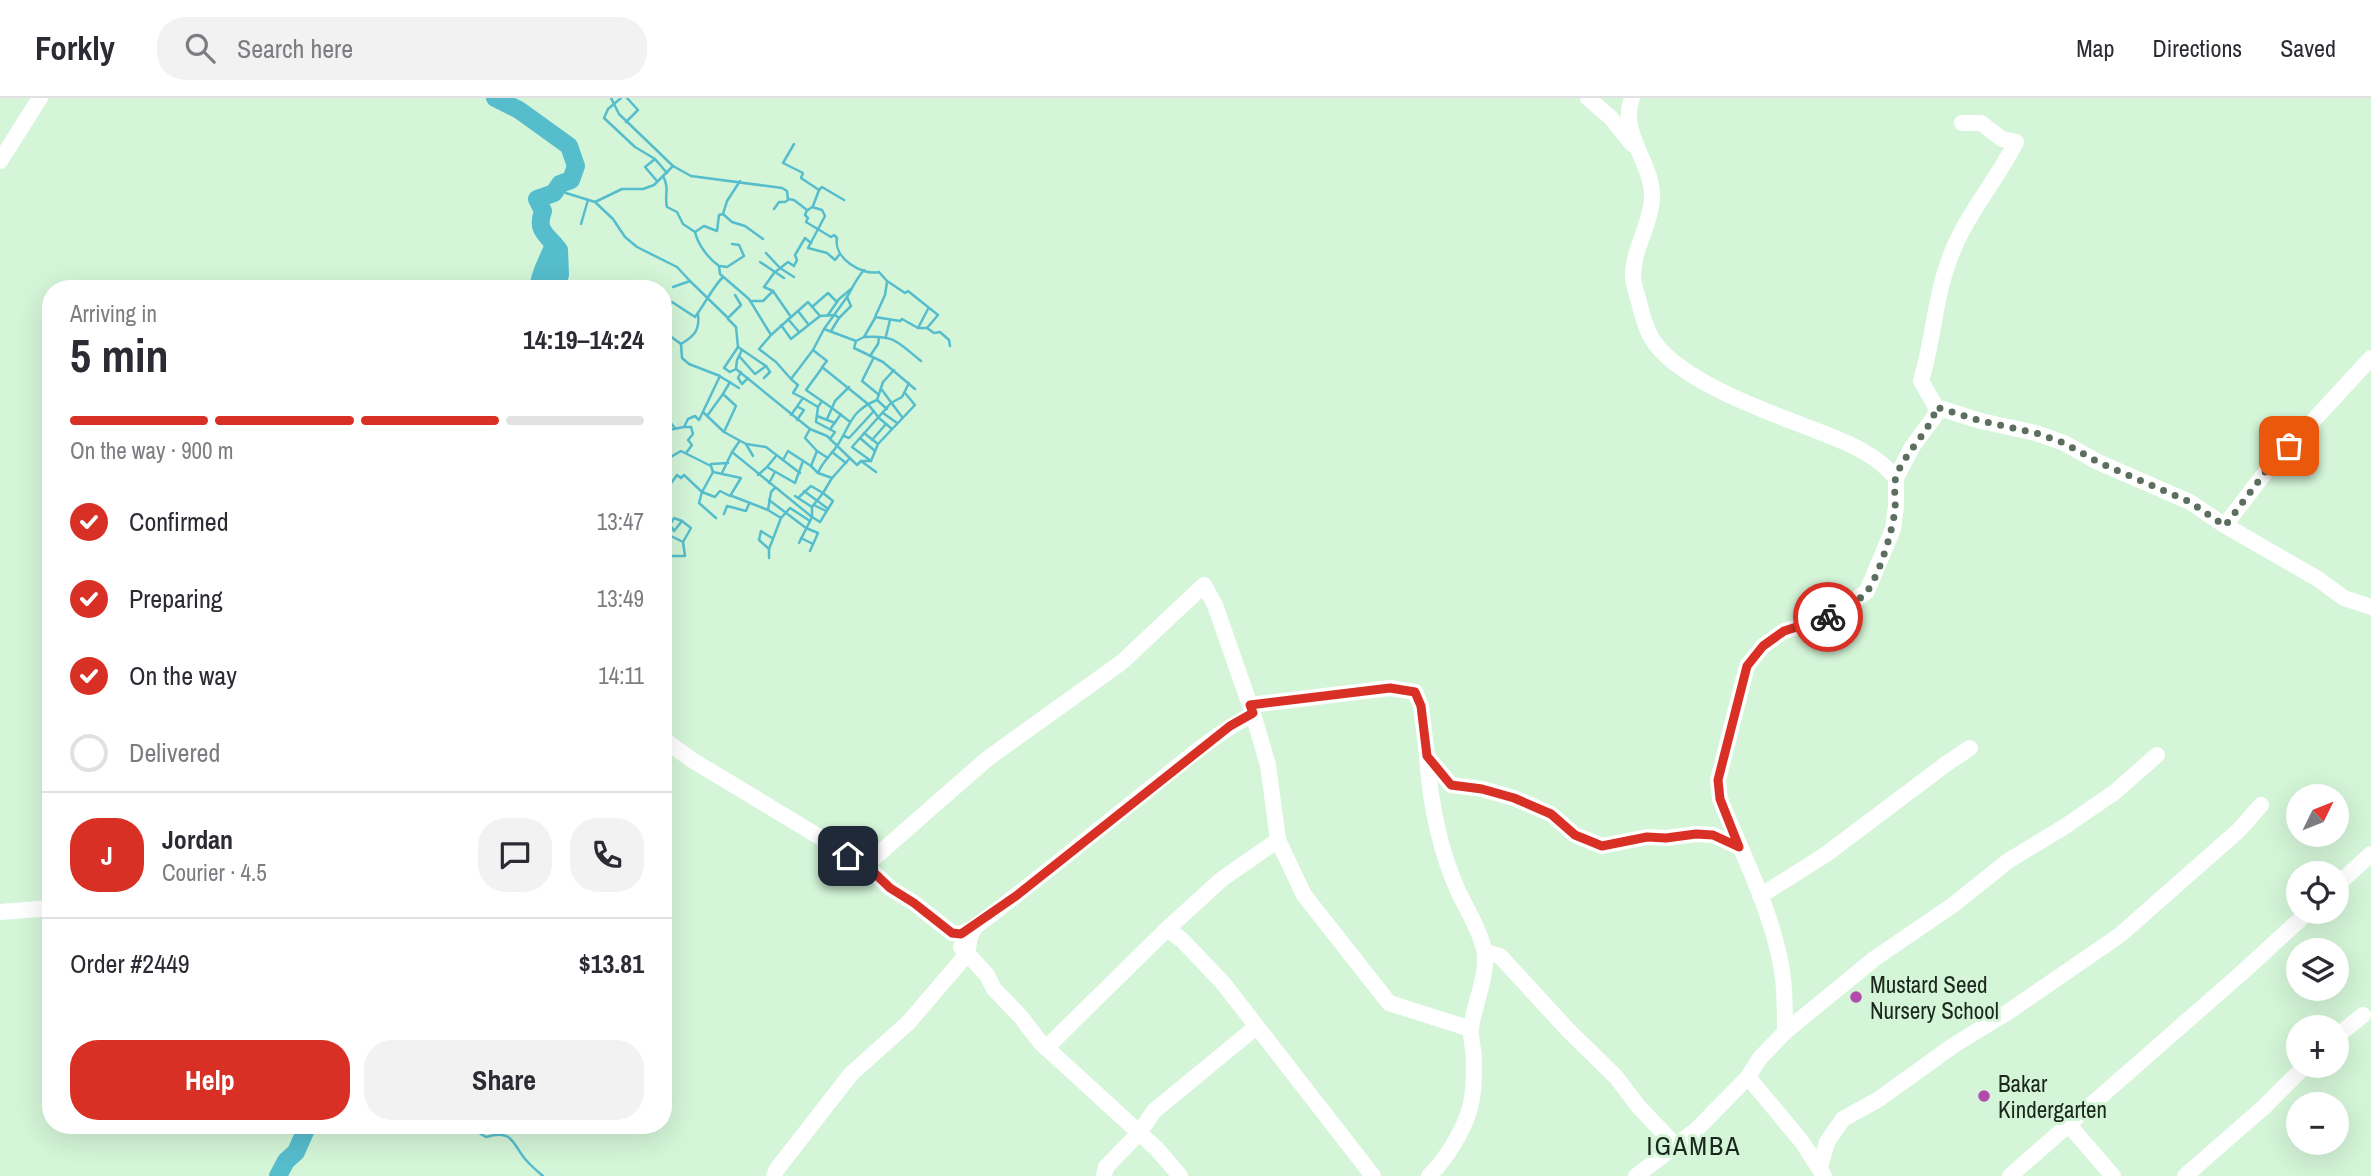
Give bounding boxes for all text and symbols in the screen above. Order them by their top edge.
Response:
search box [157,17,647,80]
text: Forkly [35,26,115,70]
icon: search [181,29,219,67]
text: Search here [237,31,353,66]
text: Map [2076,32,2114,64]
text: Directions [2152,32,2242,64]
text: Saved [2280,32,2336,64]
text: Arriving in [70,298,157,329]
text: 14:19–14:24 [523,322,644,357]
text: 5 min [70,324,169,386]
pin [2259,416,2319,476]
icon: bag [2270,427,2308,465]
text: On the way · 900 m [70,435,234,466]
icon: check [70,503,108,541]
text: Confirmed [129,504,229,539]
text: 13:47 [597,506,644,537]
icon: check [70,580,108,618]
text: Preparing [129,581,223,616]
courier [1793,582,1863,652]
text: 13:49 [597,583,644,614]
icon: bike [1809,598,1847,636]
icon: check [70,657,108,695]
text: On the way [129,658,237,693]
text: 14:11 [598,660,644,691]
text: Delivered [129,735,220,770]
north arrow [2286,784,2348,847]
map controls [2286,784,2349,1155]
button: chat [478,818,552,892]
button: phone [570,818,644,892]
text: Jordan [162,822,233,857]
pin [818,826,878,886]
icon: home [829,837,867,875]
text: J [101,838,113,873]
text: Courier · 4.5 [162,857,267,888]
button: locate [2286,861,2349,924]
button: layers [2286,938,2349,1001]
text: Order #2449 [70,946,190,981]
text: $13.81 [579,946,644,981]
place label: Mustard Seed Nursery School [1870,969,1999,1026]
marker: Mustard Seed Nursery School [1848,989,1864,1005]
button: + [2286,1015,2349,1078]
button: Help [70,1040,350,1120]
button: Share [364,1040,644,1120]
place label: Bakar Kindergarten [1998,1068,2107,1125]
marker: Bakar Kindergarten [1976,1088,1992,1104]
button: − [2286,1092,2349,1155]
district label: IGAMBA [1647,1128,1741,1163]

